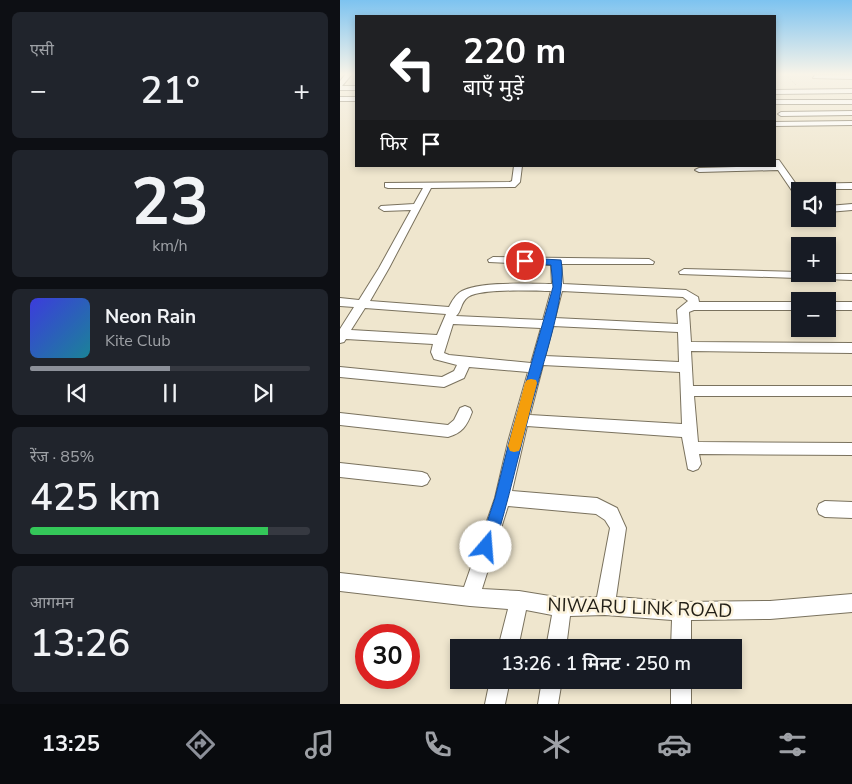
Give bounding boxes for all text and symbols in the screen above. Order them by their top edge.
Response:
text: 220 m [463,28,566,75]
icon: left [380,35,445,100]
text: एसी [30,39,54,61]
text: 21° [140,65,200,116]
text: − [30,72,47,110]
text: + [293,72,310,110]
text: बाएँ मुड़ें [463,73,524,103]
icon: arrive [417,130,445,158]
text: फिर [380,131,407,157]
text: 23 [131,158,209,247]
map controls [791,182,836,337]
button: sound [791,182,836,227]
text: km/h [152,235,188,257]
button: + [791,237,836,282]
pin [504,240,546,282]
icon: arrive [511,247,539,275]
button: − [791,292,836,337]
text: Neon Rain [105,304,196,330]
text: Kite Club [105,330,171,352]
icon: previous [63,379,91,407]
icon: pause [156,379,184,407]
icon: next [249,379,277,407]
text: रेंज · 85% [30,446,94,468]
text: 425 km [30,472,161,523]
position arrow [459,520,511,572]
text: आगमन [30,592,74,614]
street label: NIWARU LINK ROAD [547,592,733,624]
text: 13:26 [30,618,130,669]
speed limit sign: 30 [355,624,420,689]
text: 13:26 · 1 मिनट · 250 m [501,651,691,677]
icon: directions [183,727,218,762]
icon: music [302,727,337,762]
icon: phone [420,727,455,762]
icon: climate [539,727,574,762]
icon: car [657,727,692,762]
icon: filters [775,727,810,762]
text: 13:25 [42,729,100,759]

